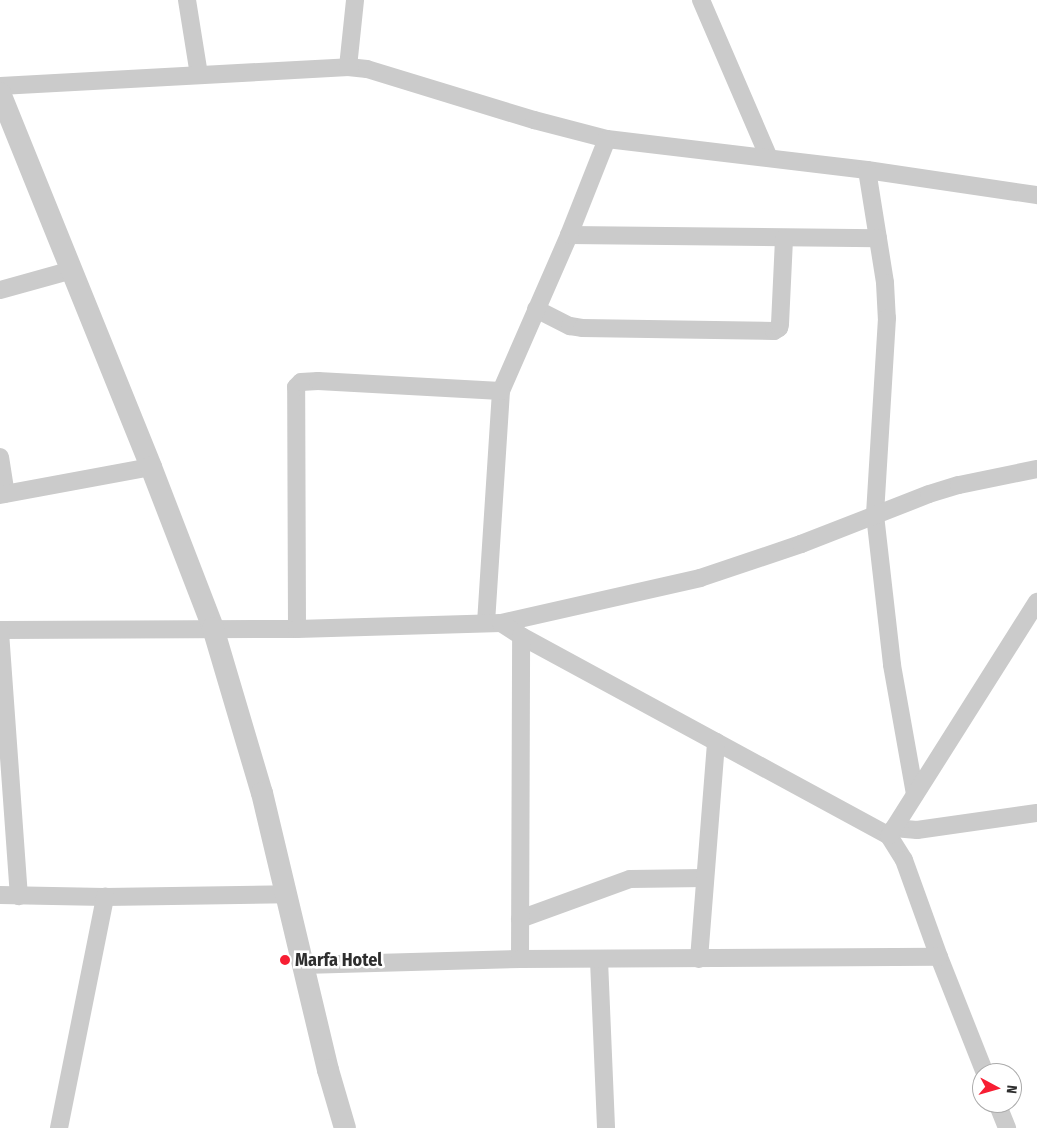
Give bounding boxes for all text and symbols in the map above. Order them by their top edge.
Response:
place label: Marfa Hotel [295,949,382,971]
marker: Marfa Hotel [279,954,291,966]
north arrow [972,1063,1022,1113]
text: N [1003,1084,1020,1095]

